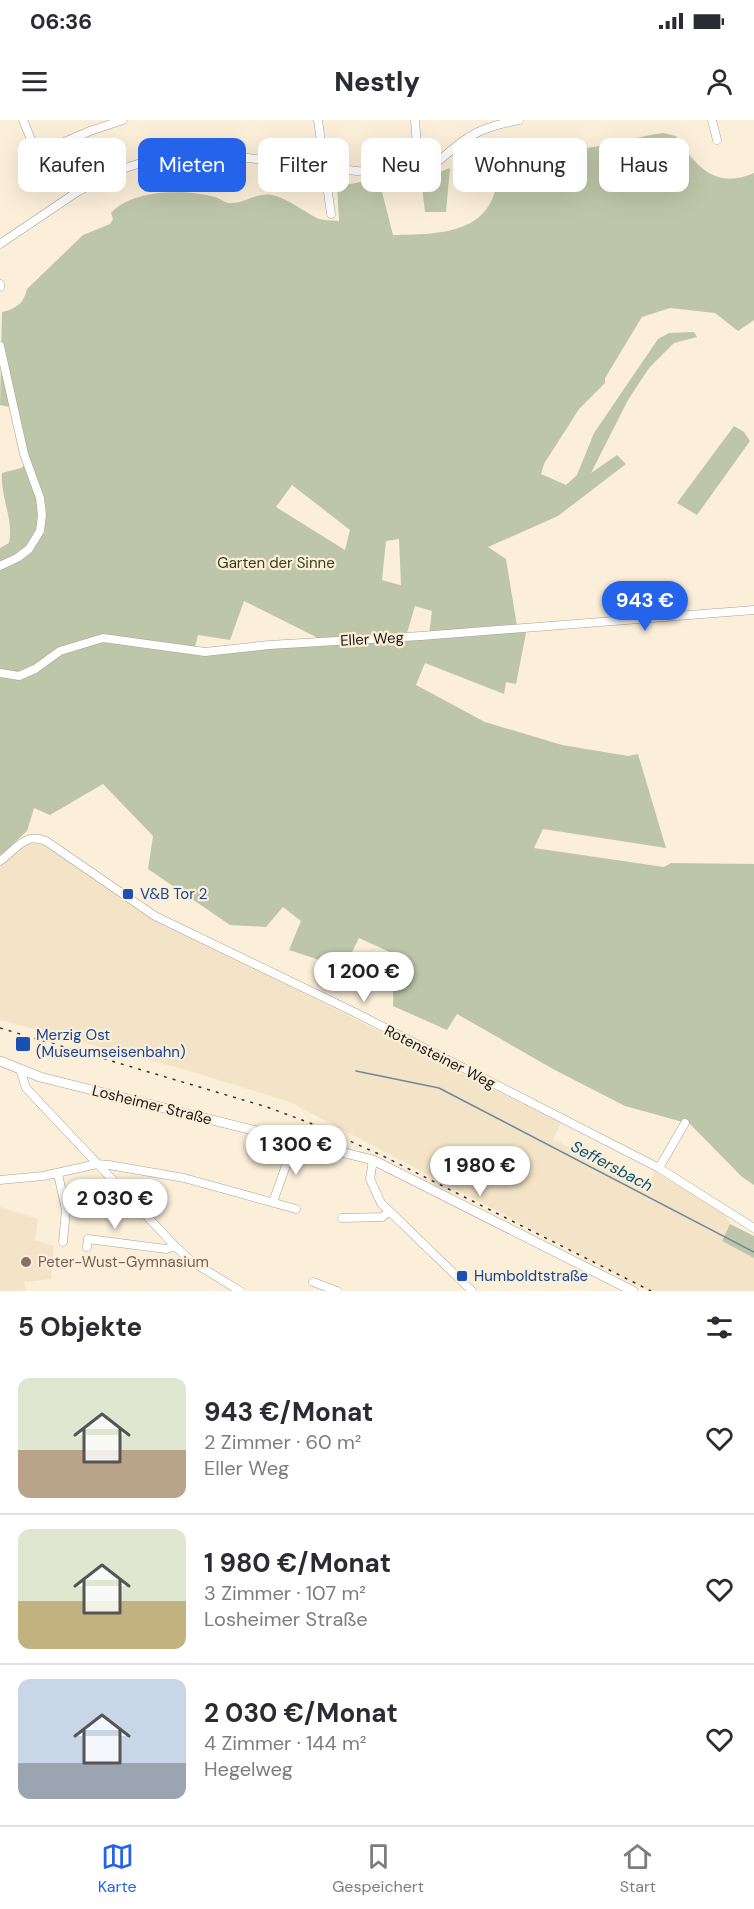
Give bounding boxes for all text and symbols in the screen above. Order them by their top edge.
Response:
text: 06:36 [30,7,92,36]
text: Nestly [334,64,420,99]
icon: menu [18,65,51,98]
icon: person [703,65,736,98]
chip: Kaufen [18,138,126,192]
chip: Mieten [138,138,246,192]
chip: Filter [258,138,349,192]
chip: Neu [361,138,441,192]
chip: Wohnung [453,138,587,192]
chip: Haus [599,138,689,192]
park label: Garten der Sinne [217,553,335,573]
pin: 943 € [603,581,687,632]
text: 943 € [616,587,674,613]
street label: Eller Weg [340,627,404,651]
place label: V&B Tor 2 [140,884,207,904]
marker: V&B Tor 2 [121,887,135,901]
pin: 1 200 € [309,952,419,1003]
text: 1 200 € [328,958,400,984]
street label: Rotensteiner Weg [381,1020,499,1094]
place label: Merzig Ost (Museumseisenbahn) [36,1025,186,1062]
marker: Merzig Ost (Museumseisenbahn) [14,1035,32,1053]
street label: Losheimer Straße [90,1080,214,1130]
pin: 1 300 € [241,1125,351,1176]
text: 1 300 € [260,1131,332,1157]
water label: Seffersbach [567,1136,657,1196]
pin: 1 980 € [425,1146,535,1197]
text: 1 980 € [444,1152,516,1178]
pin: 2 030 € [60,1179,170,1230]
text: 2 030 € [77,1185,153,1211]
place label: Peter-Wust-Gymnasium [38,1252,209,1272]
marker: Peter-Wust-Gymnasium [19,1255,33,1269]
place label: Humboldtstraße [474,1266,588,1286]
marker: Humboldtstraße [455,1269,469,1283]
text: 5 Objekte [18,1310,142,1344]
icon: filters [703,1311,736,1344]
text: 943 €/Monat [204,1395,373,1429]
icon: home [66,1402,138,1474]
icon: heart [703,1422,736,1455]
text: 2 Zimmer · 60 m² [204,1429,361,1455]
text: Eller Weg [204,1455,289,1481]
text: 1 980 €/Monat [204,1546,391,1580]
icon: home [66,1553,138,1625]
icon: heart [703,1573,736,1606]
text: 3 Zimmer · 107 m² [204,1580,366,1606]
text: Losheimer Straße [204,1606,368,1632]
text: 2 030 €/Monat [204,1696,398,1730]
icon: home [66,1703,138,1775]
icon: heart [703,1723,736,1756]
text: 4 Zimmer · 144 m² [204,1730,366,1756]
text: Hegelweg [204,1756,293,1782]
tab: Karte [98,1840,137,1897]
tab: Gespeichert [332,1840,424,1897]
tab: Start [620,1840,656,1897]

